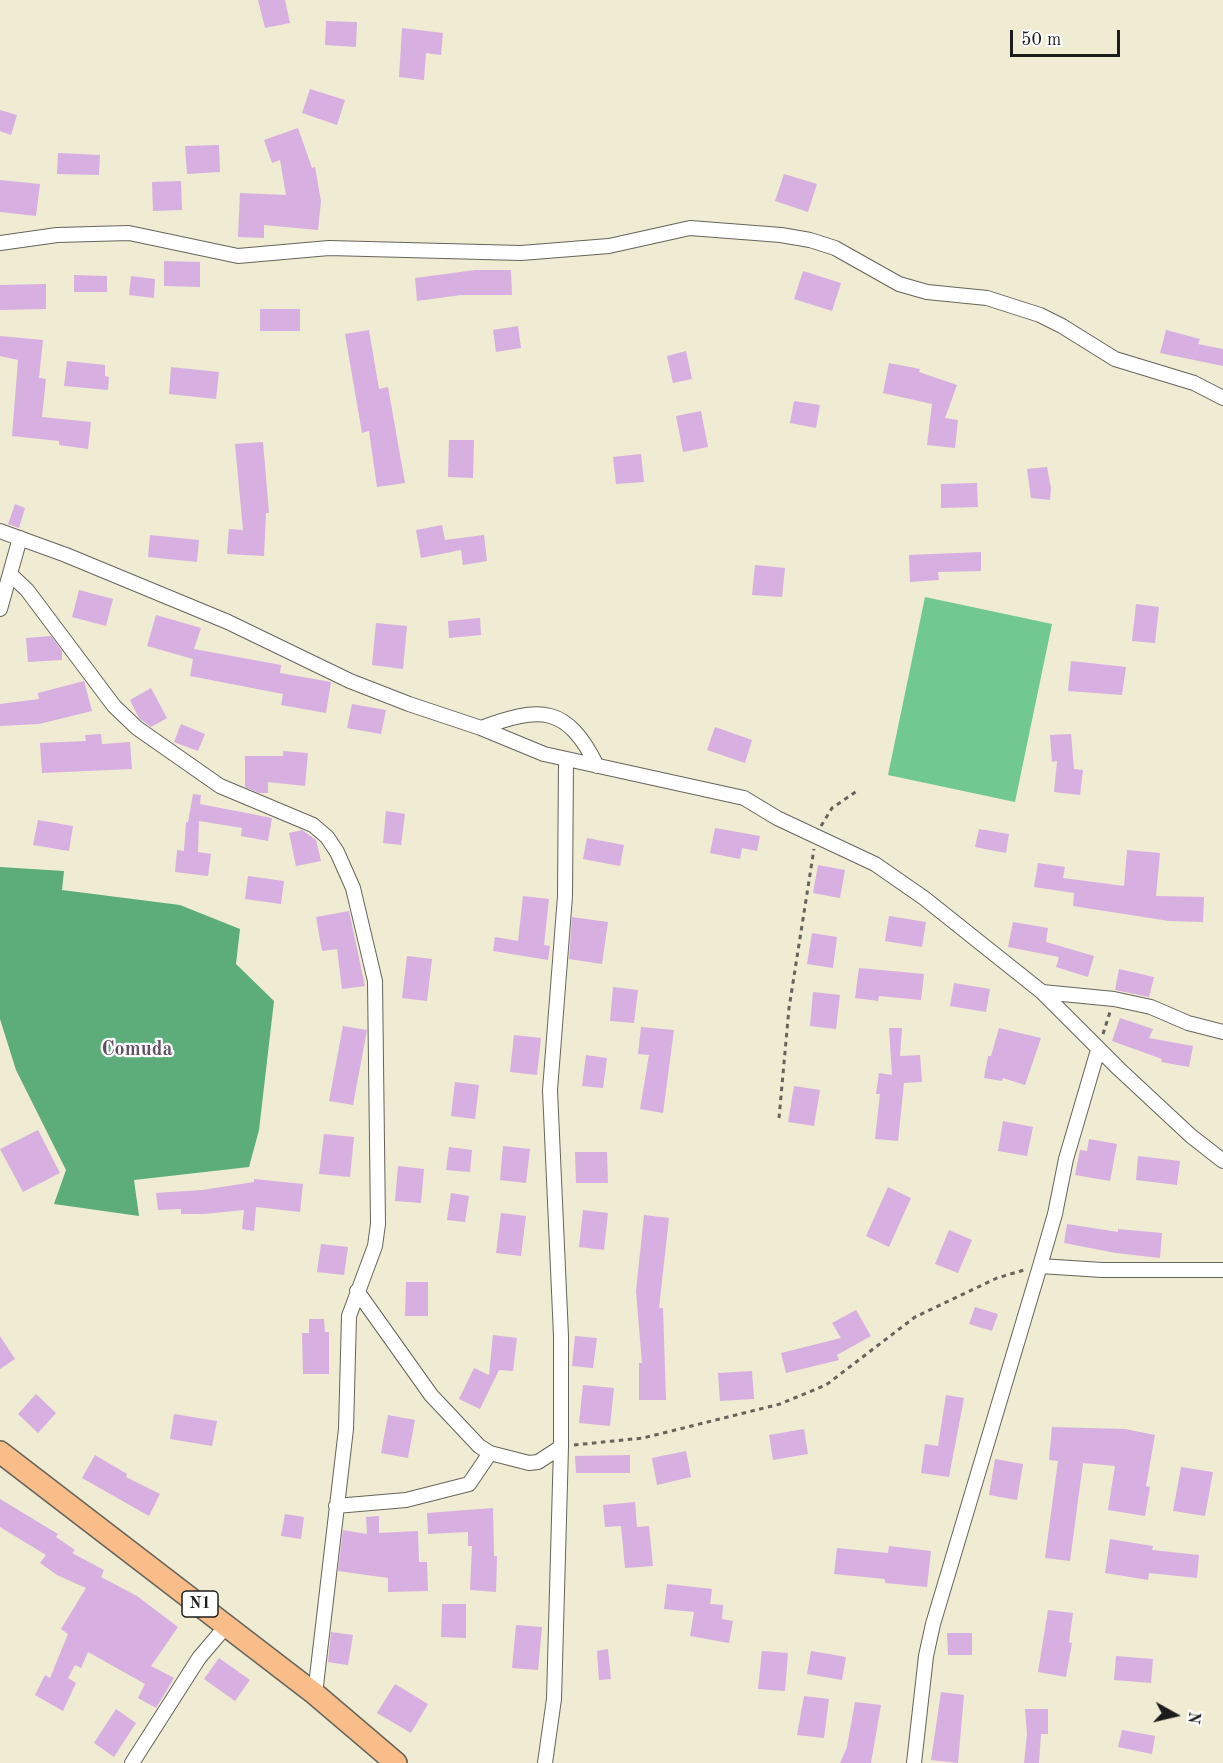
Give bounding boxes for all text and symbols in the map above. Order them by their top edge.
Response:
scale bar [1013,18,1122,56]
text: 50 m [1021,31,1061,49]
district label: Comuda [101,1038,173,1062]
road number: N1 [182,1591,218,1617]
north arrow [1145,1685,1205,1745]
text: N [1184,1710,1202,1725]

